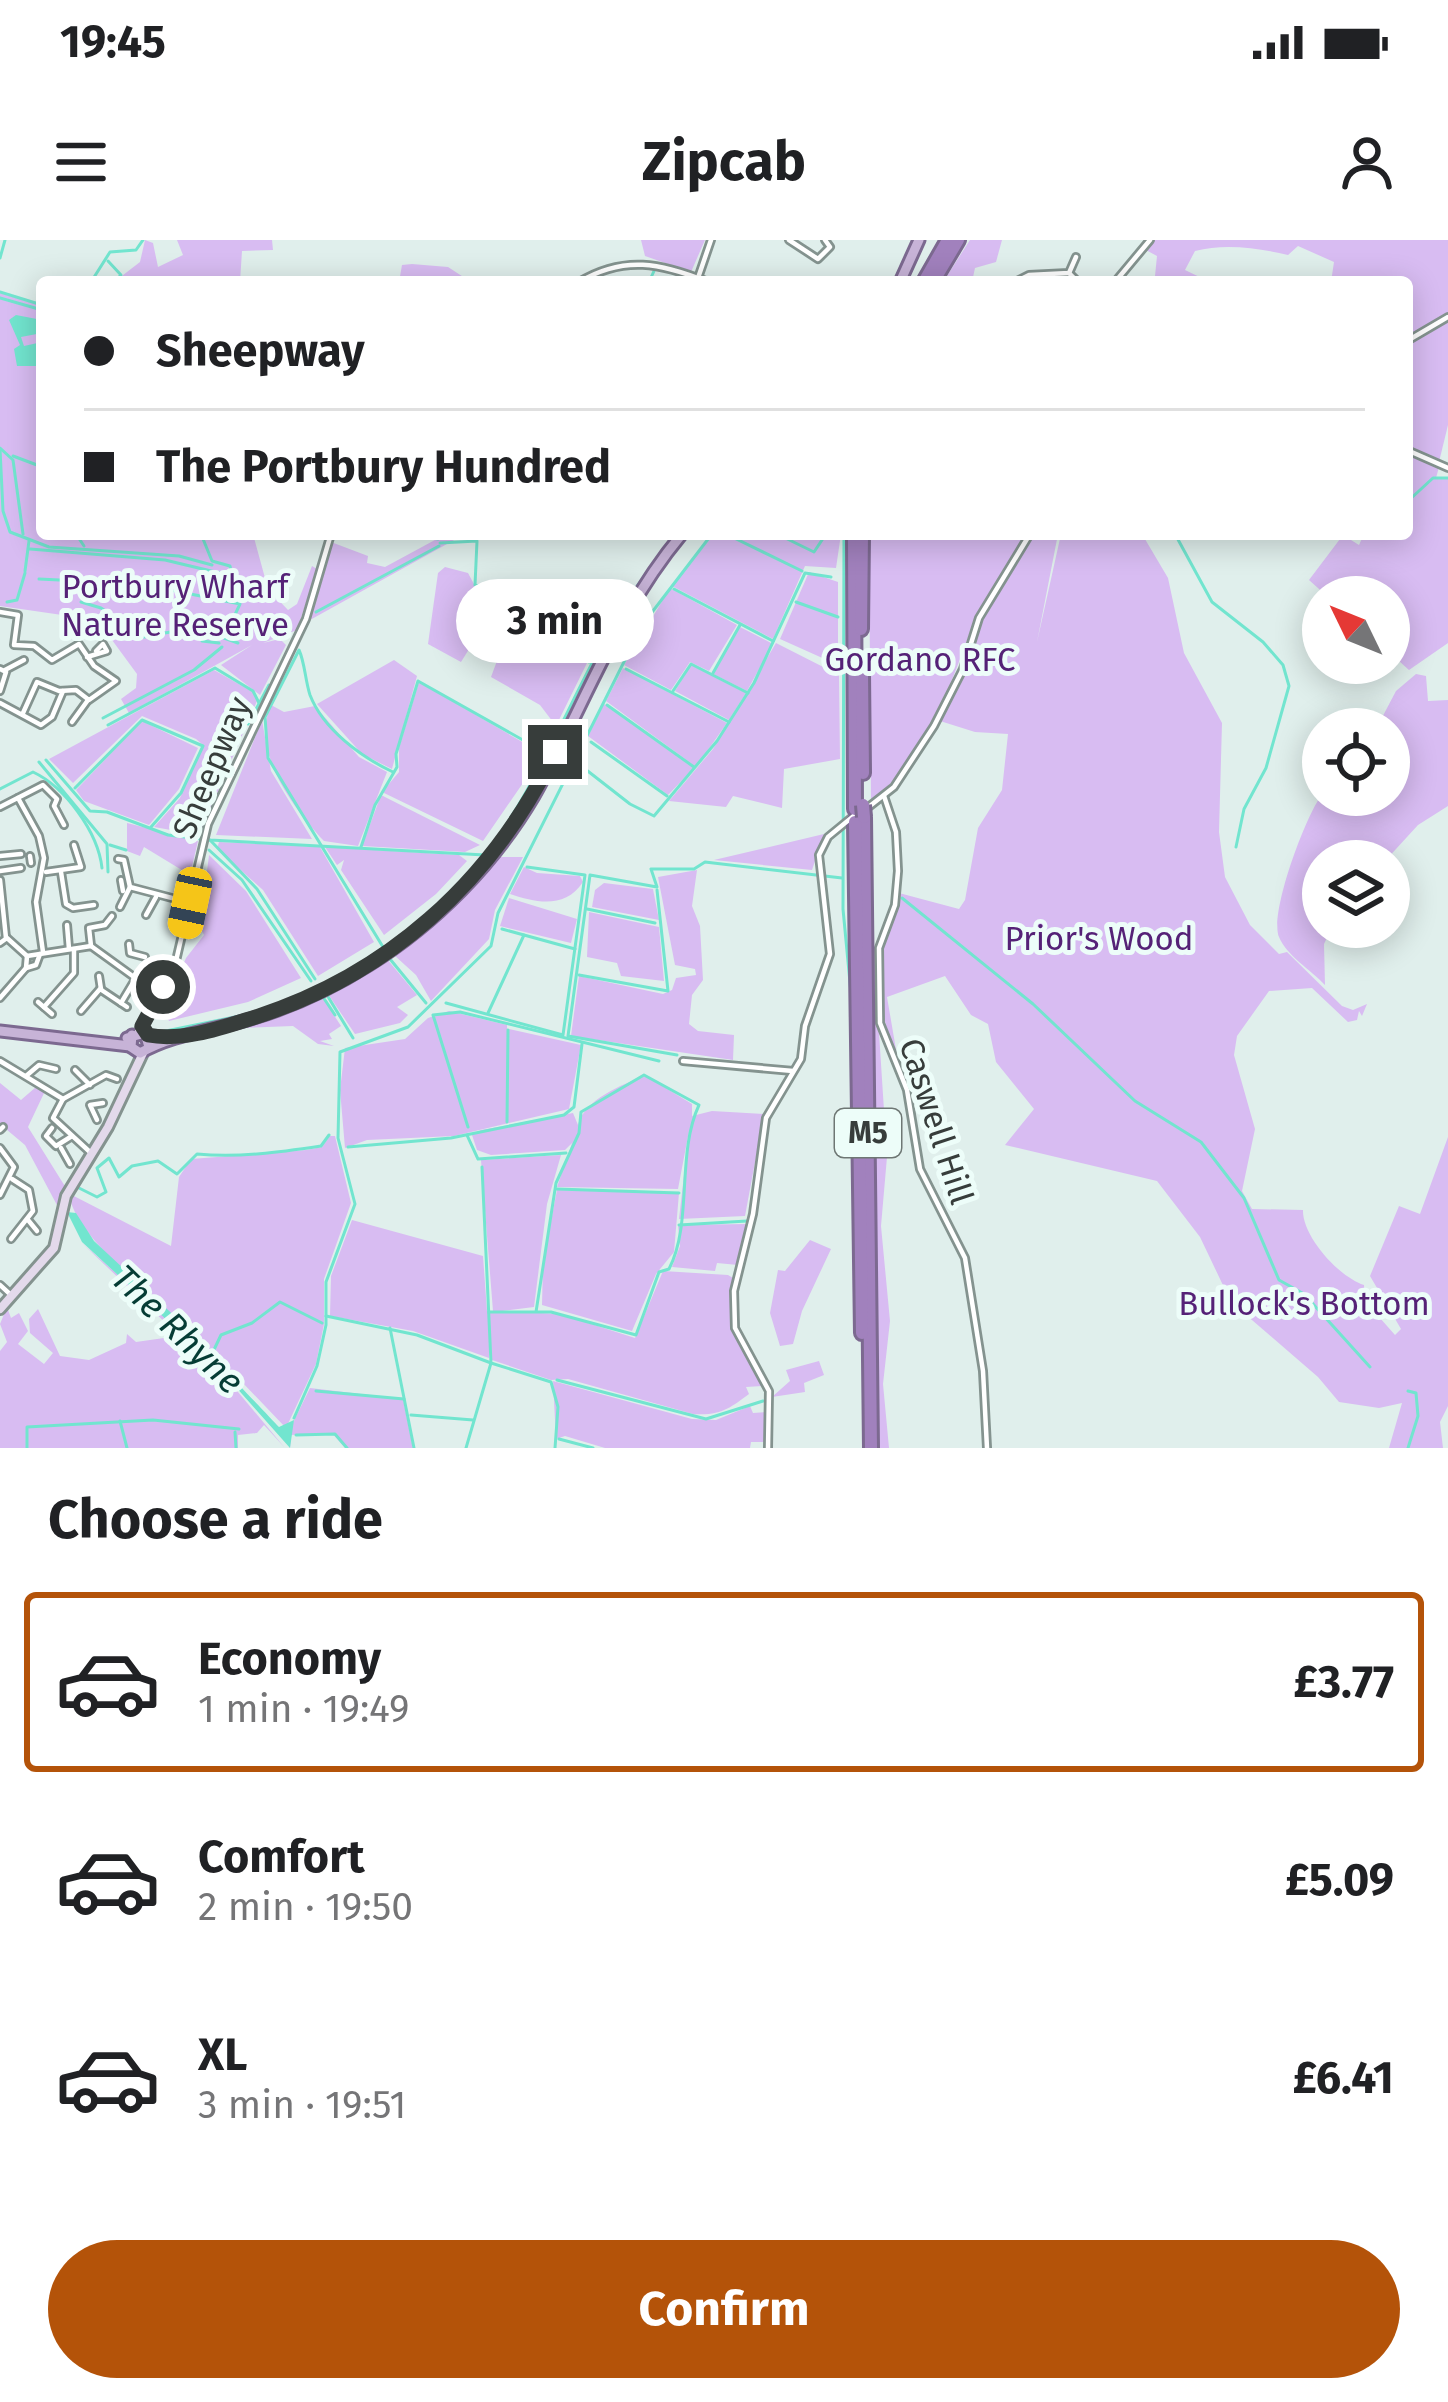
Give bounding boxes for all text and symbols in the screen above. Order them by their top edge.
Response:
text: 19:45 [60,15,166,69]
icon: menu [48,129,114,195]
icon: person [1334,129,1400,195]
text: Zipcab [642,130,806,194]
text: Sheepway [156,324,365,378]
text: The Portbury Hundred [156,440,611,494]
park label: Portbury Wharf Nature Reserve [61,567,291,645]
north arrow [1302,576,1410,684]
map controls [1302,576,1410,948]
callout: 3 min [456,578,654,662]
text: 3 min [507,598,603,644]
park label: Gordano RFC [825,640,1015,680]
street label: Sheepway [164,691,260,844]
button: locate [1302,708,1410,816]
route end [528,725,582,779]
button: layers [1302,840,1410,948]
car [165,864,215,942]
park label: Prior's Wood [1005,919,1193,959]
route start [136,960,190,1014]
street label: Caswell Hill [890,1033,982,1209]
road number: M5 [835,1109,901,1157]
water label: The Rhyne [102,1256,252,1403]
park label: Bullock's Bottom [1178,1284,1430,1324]
text: Choose a ride [48,1488,383,1552]
icon: car [54,1628,162,1736]
text: Economy [198,1632,381,1686]
text: £3.77 [1293,1655,1394,1709]
text: 1 min · 19:49 [198,1686,410,1732]
icon: car [54,1826,162,1934]
text: Comfort [198,1830,365,1884]
text: £5.09 [1285,1853,1394,1907]
text: 2 min · 19:50 [198,1884,413,1930]
icon: car [54,2024,162,2132]
text: XL [198,2028,247,2082]
text: £6.41 [1293,2051,1394,2105]
text: 3 min · 19:51 [198,2082,406,2128]
button: Confirm [48,2240,1400,2378]

